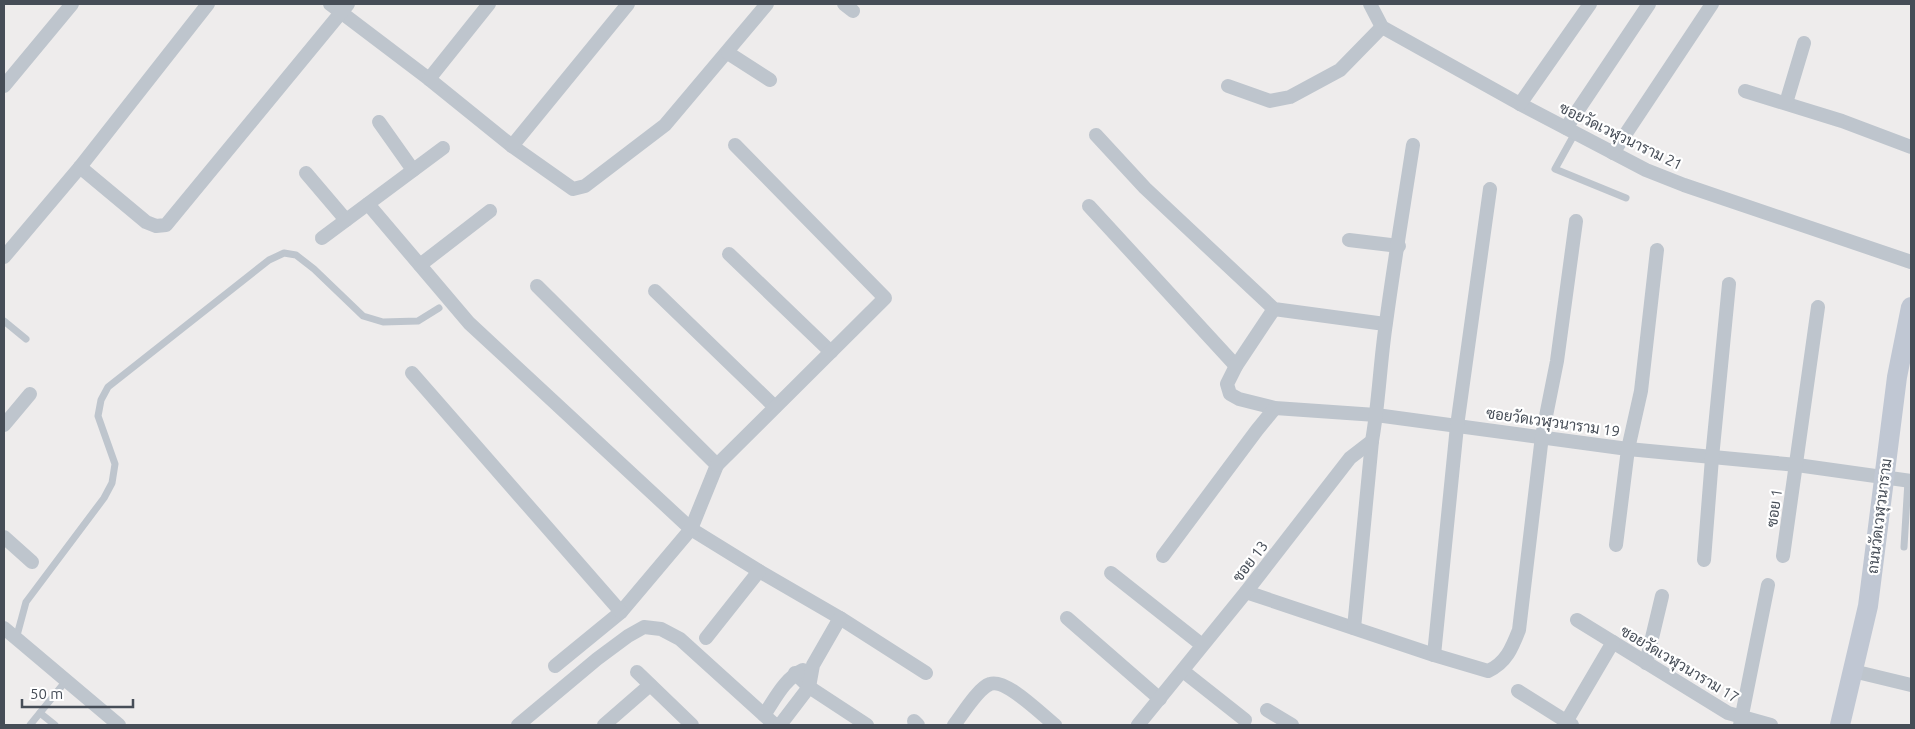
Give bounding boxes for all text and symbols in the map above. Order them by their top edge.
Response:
street label: ซอยวัดเวฬุวนาราม 21 [1555,99,1685,176]
street label: ซอยวัดเวฬุวนาราม 19 [1485,404,1621,443]
street label: ถนนวัดเวฬุวนาราม [1864,458,1897,575]
street label: ซอย 1 [1763,488,1785,528]
street label: ซอย 13 [1229,537,1271,585]
street label: ซอยวัดเวฬุวนาราม 17 [1616,622,1742,709]
scale bar [22,676,134,708]
text: 50 m [30,685,63,702]

